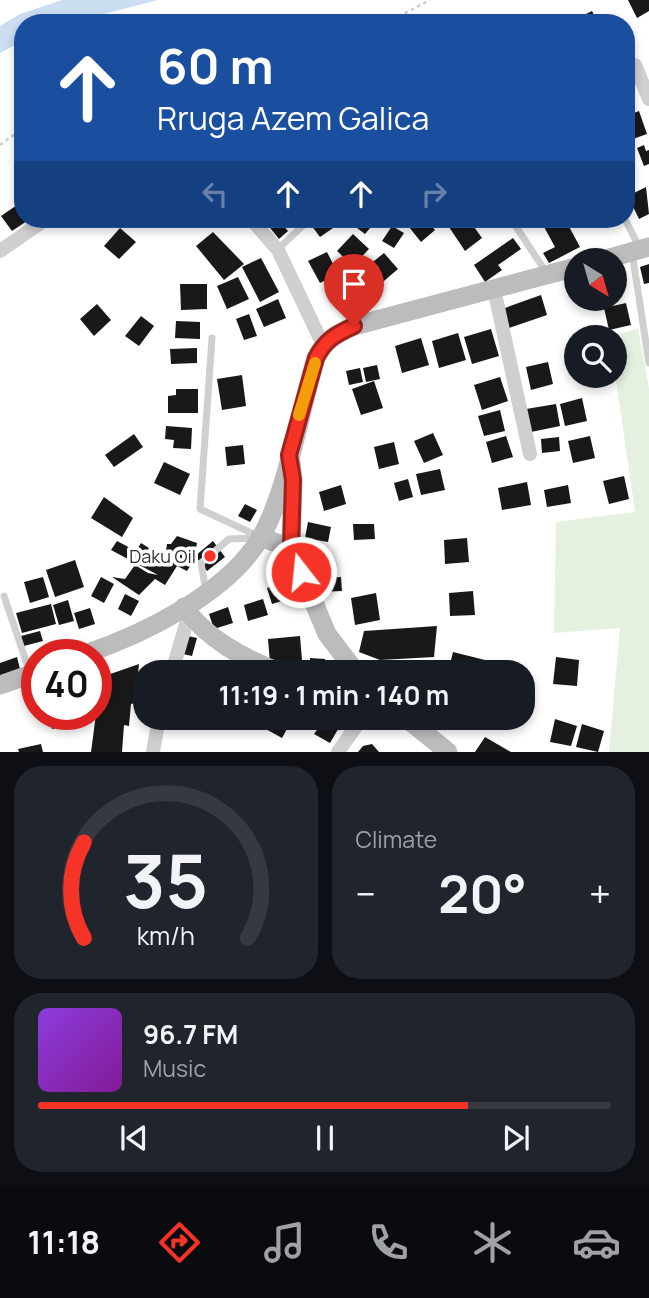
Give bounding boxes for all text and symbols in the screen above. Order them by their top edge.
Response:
text: 60 m [157,32,274,99]
icon: ahead [42,42,133,133]
text: Rruga Azem Galica [157,96,429,140]
icon: left [196,175,234,213]
icon: ahead [269,175,307,213]
icon: ahead [342,175,380,213]
icon: right [415,175,453,213]
north arrow [564,248,626,312]
map controls [564,248,627,388]
pin [324,254,384,326]
icon: arrive [335,265,373,303]
button: search [564,325,627,388]
position arrow [264,535,338,609]
place label: Daku Oil [129,544,196,568]
marker: Daku Oil [202,548,218,564]
speed limit sign: 40 [21,639,112,730]
text: 11:19 · 1 min · 140 m [219,677,449,713]
text: Climate [356,823,437,855]
text: 35 [123,831,208,931]
text: 20° [438,858,527,929]
text: − [356,867,376,919]
text: + [589,867,611,919]
text: km/h [137,918,195,953]
text: 96.7 FM [143,1016,238,1052]
text: Music [143,1052,206,1084]
icon: previous [115,1119,153,1157]
icon: pause [306,1119,344,1157]
icon: next [497,1119,535,1157]
icon: directions [155,1218,204,1267]
icon: music [260,1218,309,1267]
icon: phone [364,1218,413,1267]
icon: climate [468,1218,517,1267]
icon: car [572,1218,621,1267]
text: 11:18 [28,1220,100,1264]

